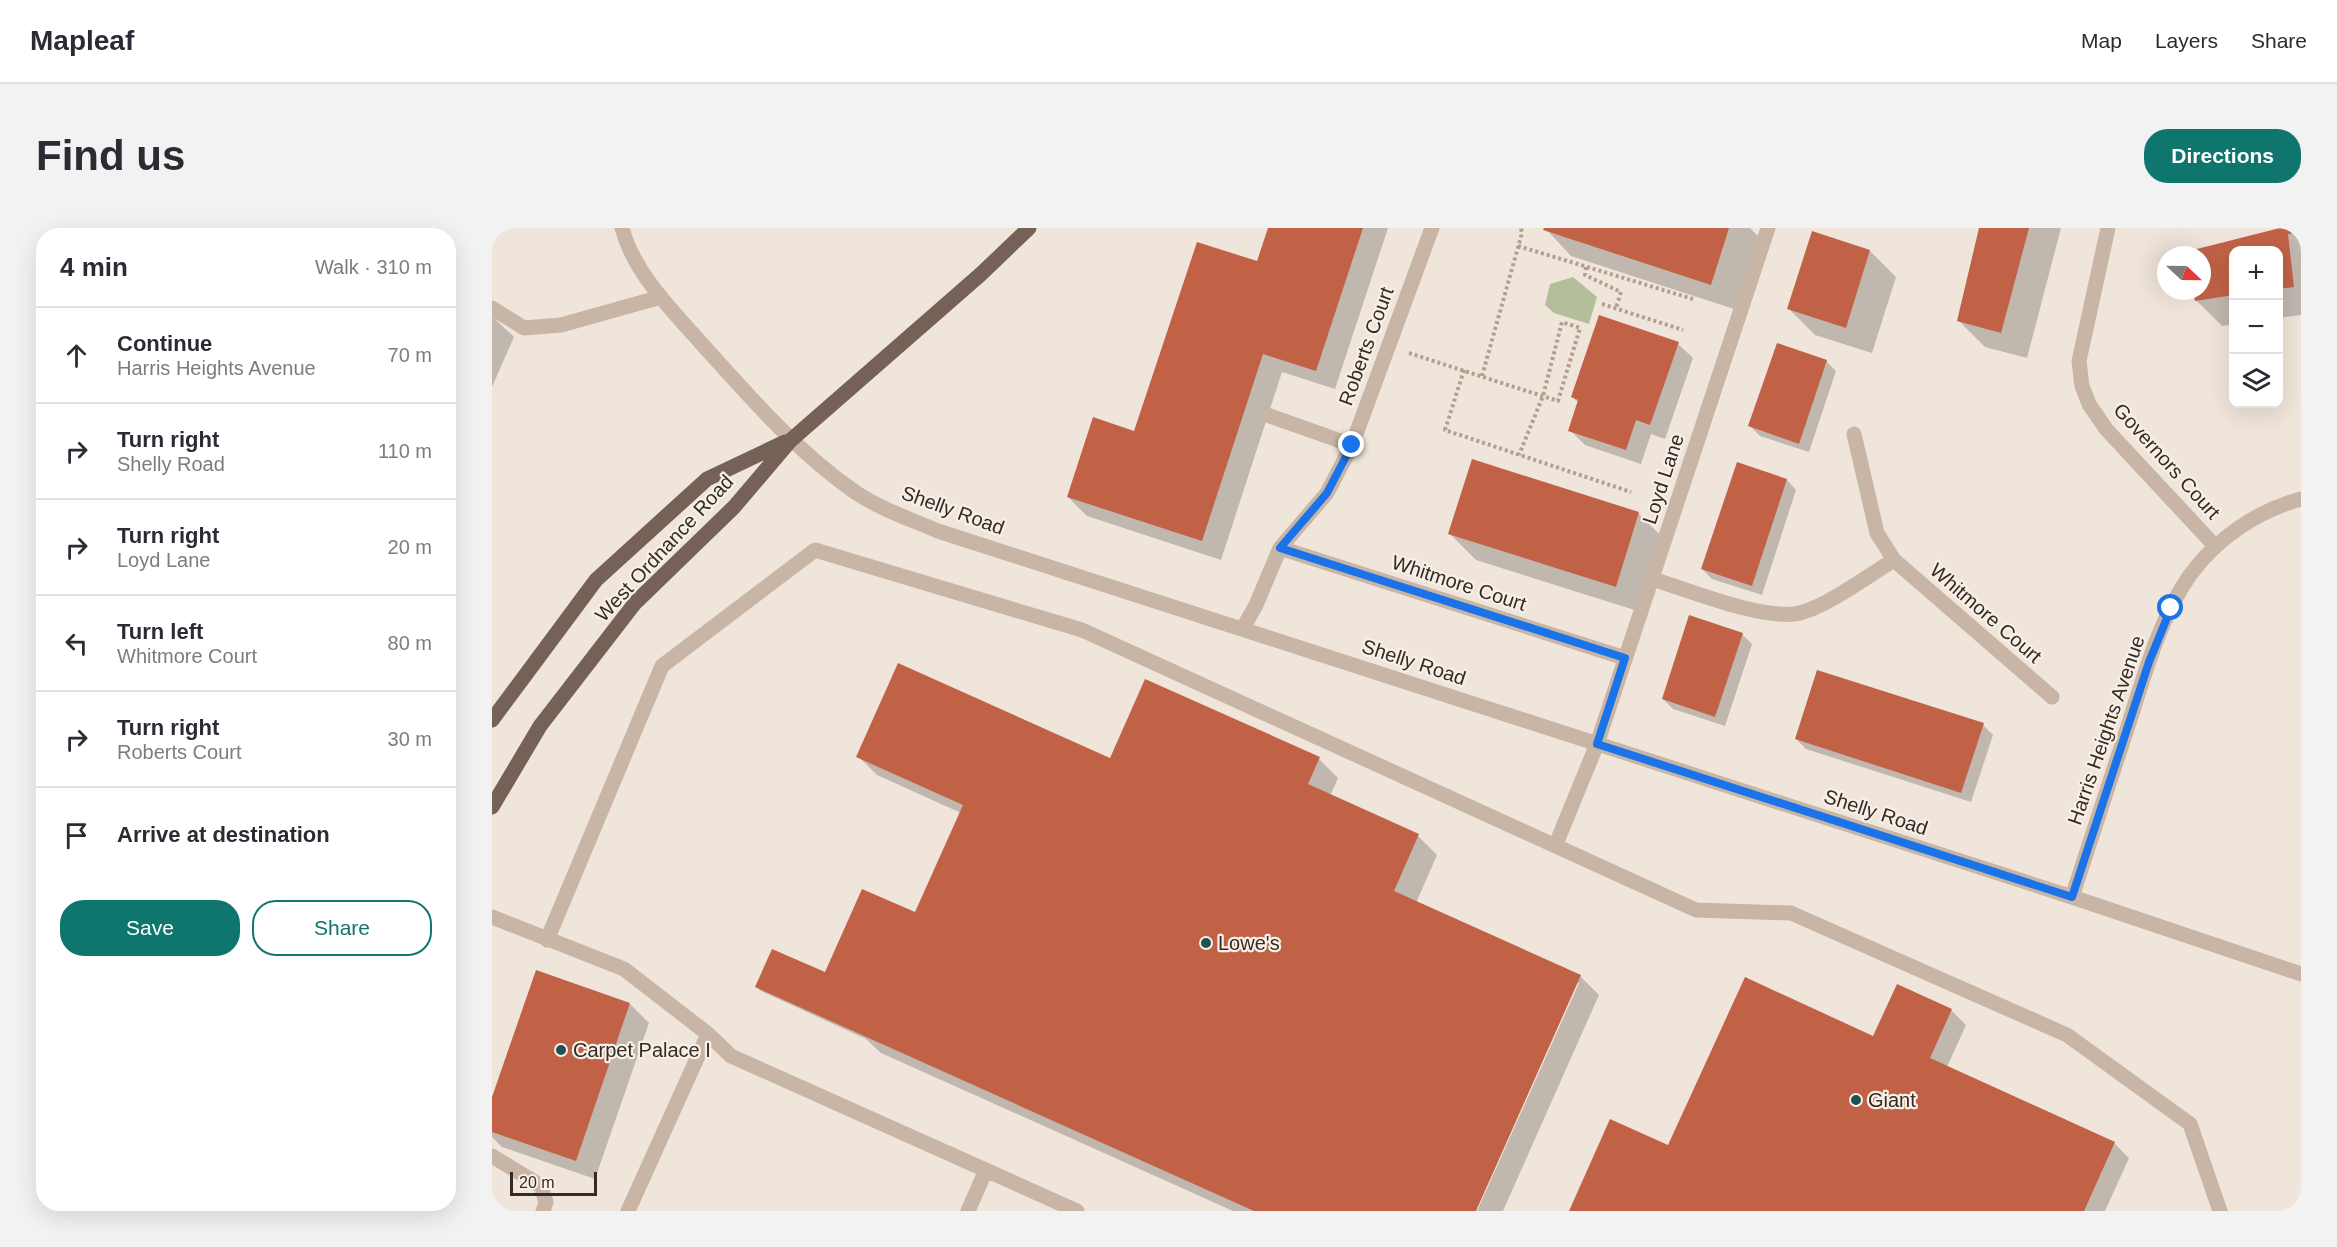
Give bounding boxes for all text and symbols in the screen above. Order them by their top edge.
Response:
text: Mapleaf [30,25,134,56]
text: Map [2081,29,2122,52]
text: Layers [2155,29,2218,52]
text: Share [2251,29,2307,52]
button: Directions [2144,129,2301,183]
text: Find us [36,132,185,179]
north arrow [2157,246,2211,300]
map controls [2229,246,2283,408]
button: + [2229,246,2283,300]
text: 4 min [60,252,128,282]
text: Walk · 310 m [315,256,432,278]
street label: Roberts Court [1334,283,1398,408]
button: − [2229,300,2283,354]
text: Continue [117,331,212,356]
icon: ahead [60,339,93,372]
text: 70 m [388,344,432,366]
button: layers [2229,354,2283,408]
text: Harris Heights Avenue [117,357,316,379]
street label: Governors Court [2109,399,2225,524]
text: Turn right [117,427,219,452]
route end [1338,431,1364,457]
street label: Loyd Lane [1638,431,1688,527]
icon: right [60,435,93,468]
text: 110 m [378,440,432,462]
text: Shelly Road [117,453,225,475]
street label: West Ordnance Road [590,470,738,626]
street label: Shelly Road [899,481,1007,539]
text: Turn right [117,523,219,548]
icon: right [60,531,93,564]
text: 20 m [388,536,432,558]
text: Loyd Lane [117,549,210,571]
street label: Whitmore Court [1389,551,1529,615]
street label: Whitmore Court [1926,559,2046,668]
route start [2157,594,2183,620]
text: Turn left [117,619,203,644]
icon: left [60,627,93,660]
text: 80 m [388,632,432,654]
street label: Harris Heights Avenue [2063,633,2149,827]
street label: Shelly Road [1359,635,1469,689]
text: Whitmore Court [117,645,257,667]
text: Turn right [117,715,219,740]
icon: right [60,723,93,756]
text: 30 m [388,728,432,750]
text: Roberts Court [117,741,242,763]
street label: Shelly Road [1821,785,1931,839]
icon: arrive [60,819,93,852]
text: Arrive at destination [117,822,330,847]
button: Save [60,900,240,956]
button: Share [252,900,432,956]
place label: Lowe's [1218,932,1280,954]
marker: Lowe's [1199,936,1213,950]
place label: Carpet Palace I [573,1039,711,1061]
marker: Carpet Palace I [554,1043,568,1057]
place label: Giant [1868,1089,1916,1111]
marker: Giant [1849,1093,1863,1107]
scale bar [510,1169,597,1196]
text: 20 m [519,1174,555,1191]

